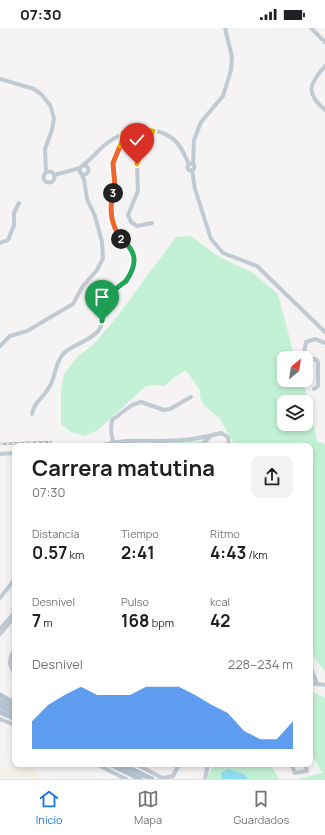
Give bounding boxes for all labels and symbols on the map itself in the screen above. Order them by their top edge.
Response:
pin [120,123,154,164]
pin: 3 [103,183,123,203]
pin: 2 [111,229,131,249]
pin [85,280,119,321]
north arrow [277,351,313,387]

